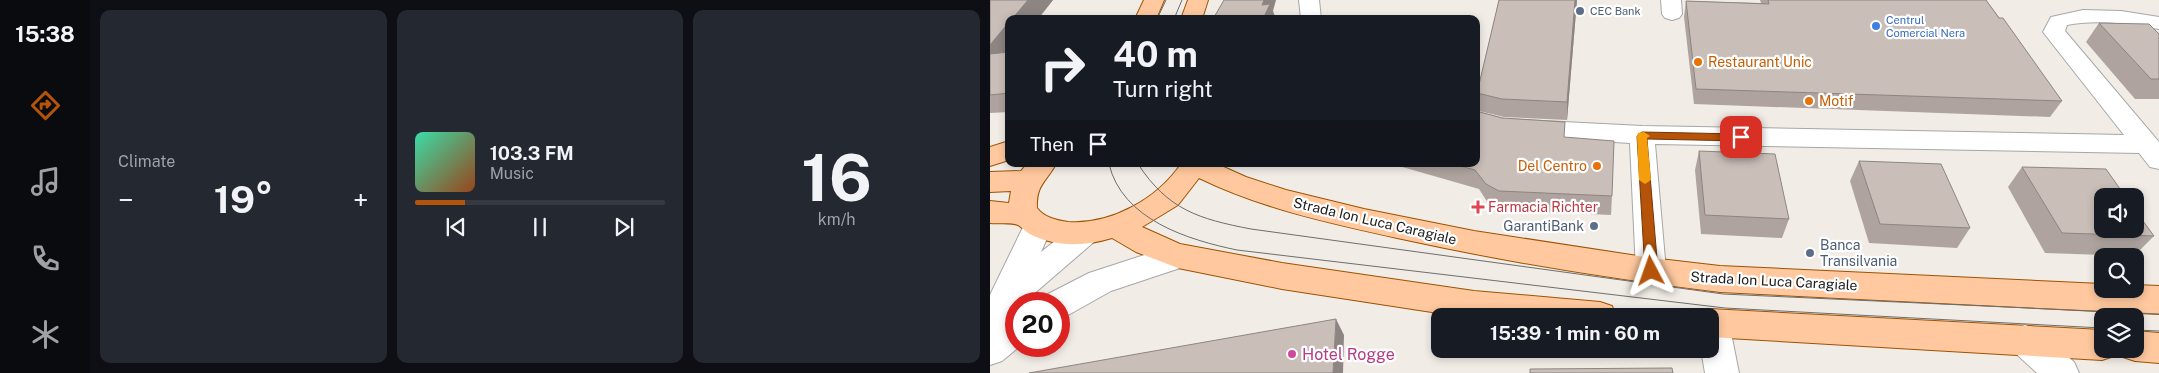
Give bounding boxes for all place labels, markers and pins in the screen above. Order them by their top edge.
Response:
marker: CEC Bank [1574,5,1586,17]
place label: CEC Bank [1590,5,1641,17]
place label: Centrul Comercial Nera [1886,14,1965,39]
marker: Centrul Comercial Nera [1870,20,1882,32]
place label: Restaurant Unic [1708,54,1812,70]
marker: Restaurant Unic [1692,56,1704,68]
place label: Motif [1819,93,1854,109]
marker: Motif [1803,95,1815,107]
pin [1720,116,1762,158]
place label: Del Centro [1518,158,1587,174]
marker: Del Centro [1591,160,1603,172]
place label: Farmacia Richter [1488,199,1598,215]
marker: Farmacia Richter [1472,201,1484,213]
place label: GarantiBank [1503,218,1584,234]
marker: GarantiBank [1588,220,1600,232]
place label: Banca Transilvania [1820,237,1897,269]
marker: Banca Transilvania [1804,247,1816,259]
place label: Hotel Rogge [1302,345,1395,364]
marker: Hotel Rogge [1286,348,1298,360]

